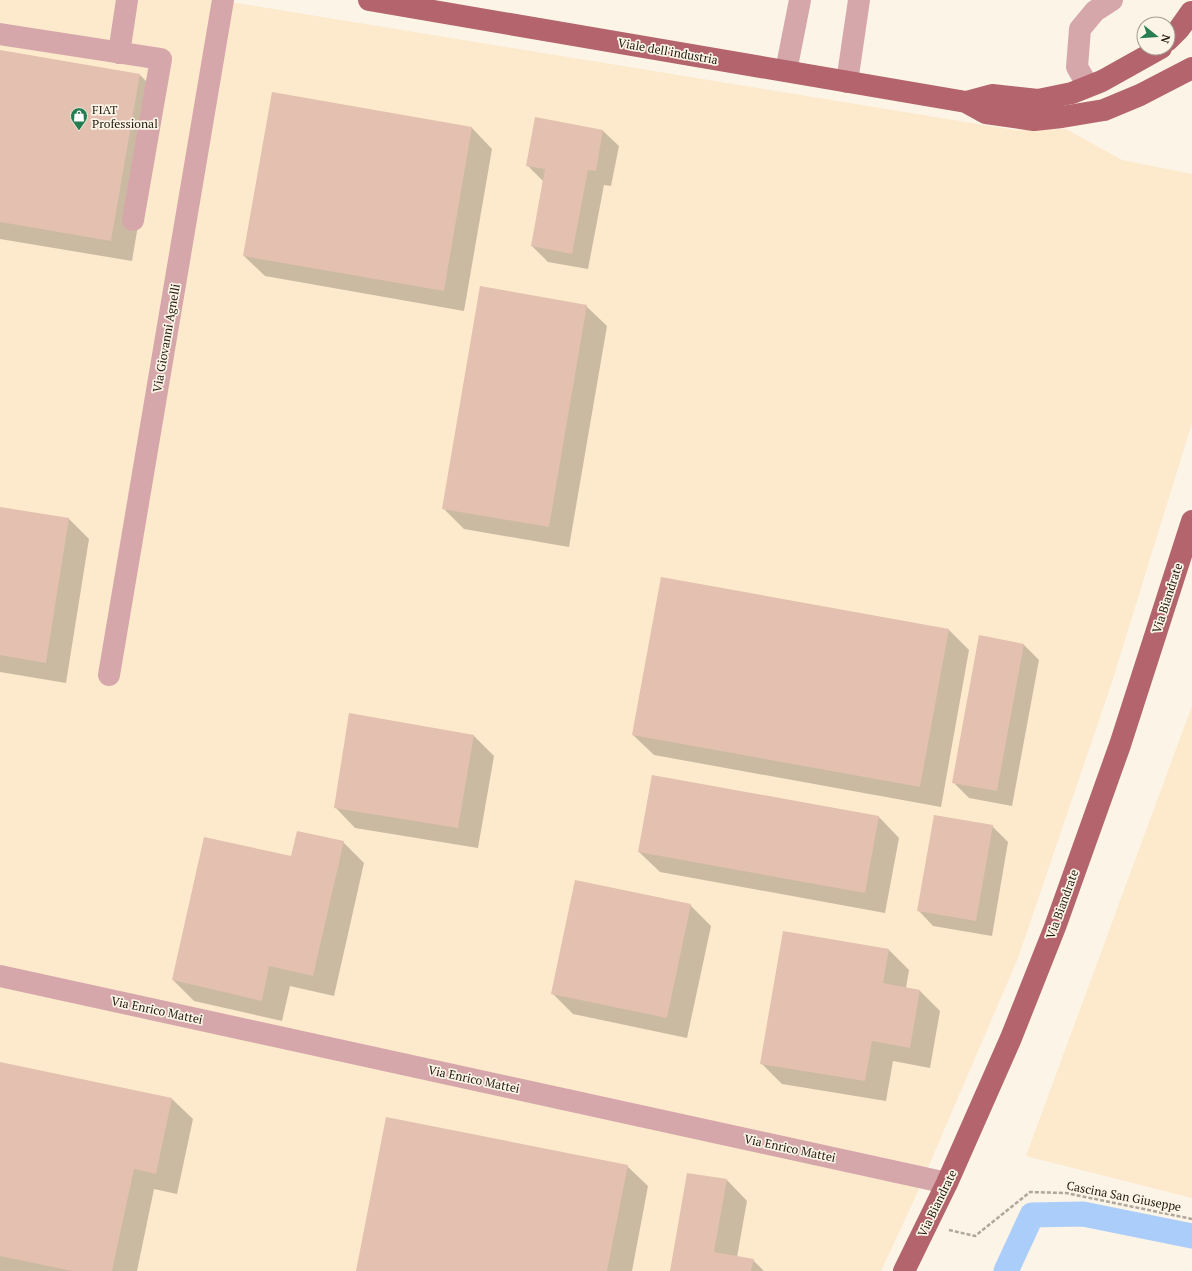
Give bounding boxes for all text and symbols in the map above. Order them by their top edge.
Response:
north arrow [1136,16,1176,56]
text: N [1157,33,1173,46]
street label: Viale dell'industria [617,35,719,67]
place label: FIAT Professional [92,102,158,131]
shop icon: FIAT Professional [69,106,89,131]
street label: Via Giovanni Agnelli [149,282,183,393]
street label: Via Biandrate [1149,561,1185,635]
street label: Via Biandrate [1043,867,1081,941]
street label: Via Enrico Mattei [110,993,204,1027]
street label: Via Enrico Mattei [427,1062,521,1096]
street label: Via Enrico Mattei [743,1131,837,1165]
street label: Via Biandrate [914,1167,960,1239]
street label: Cascina San Giuseppe [1065,1178,1183,1214]

